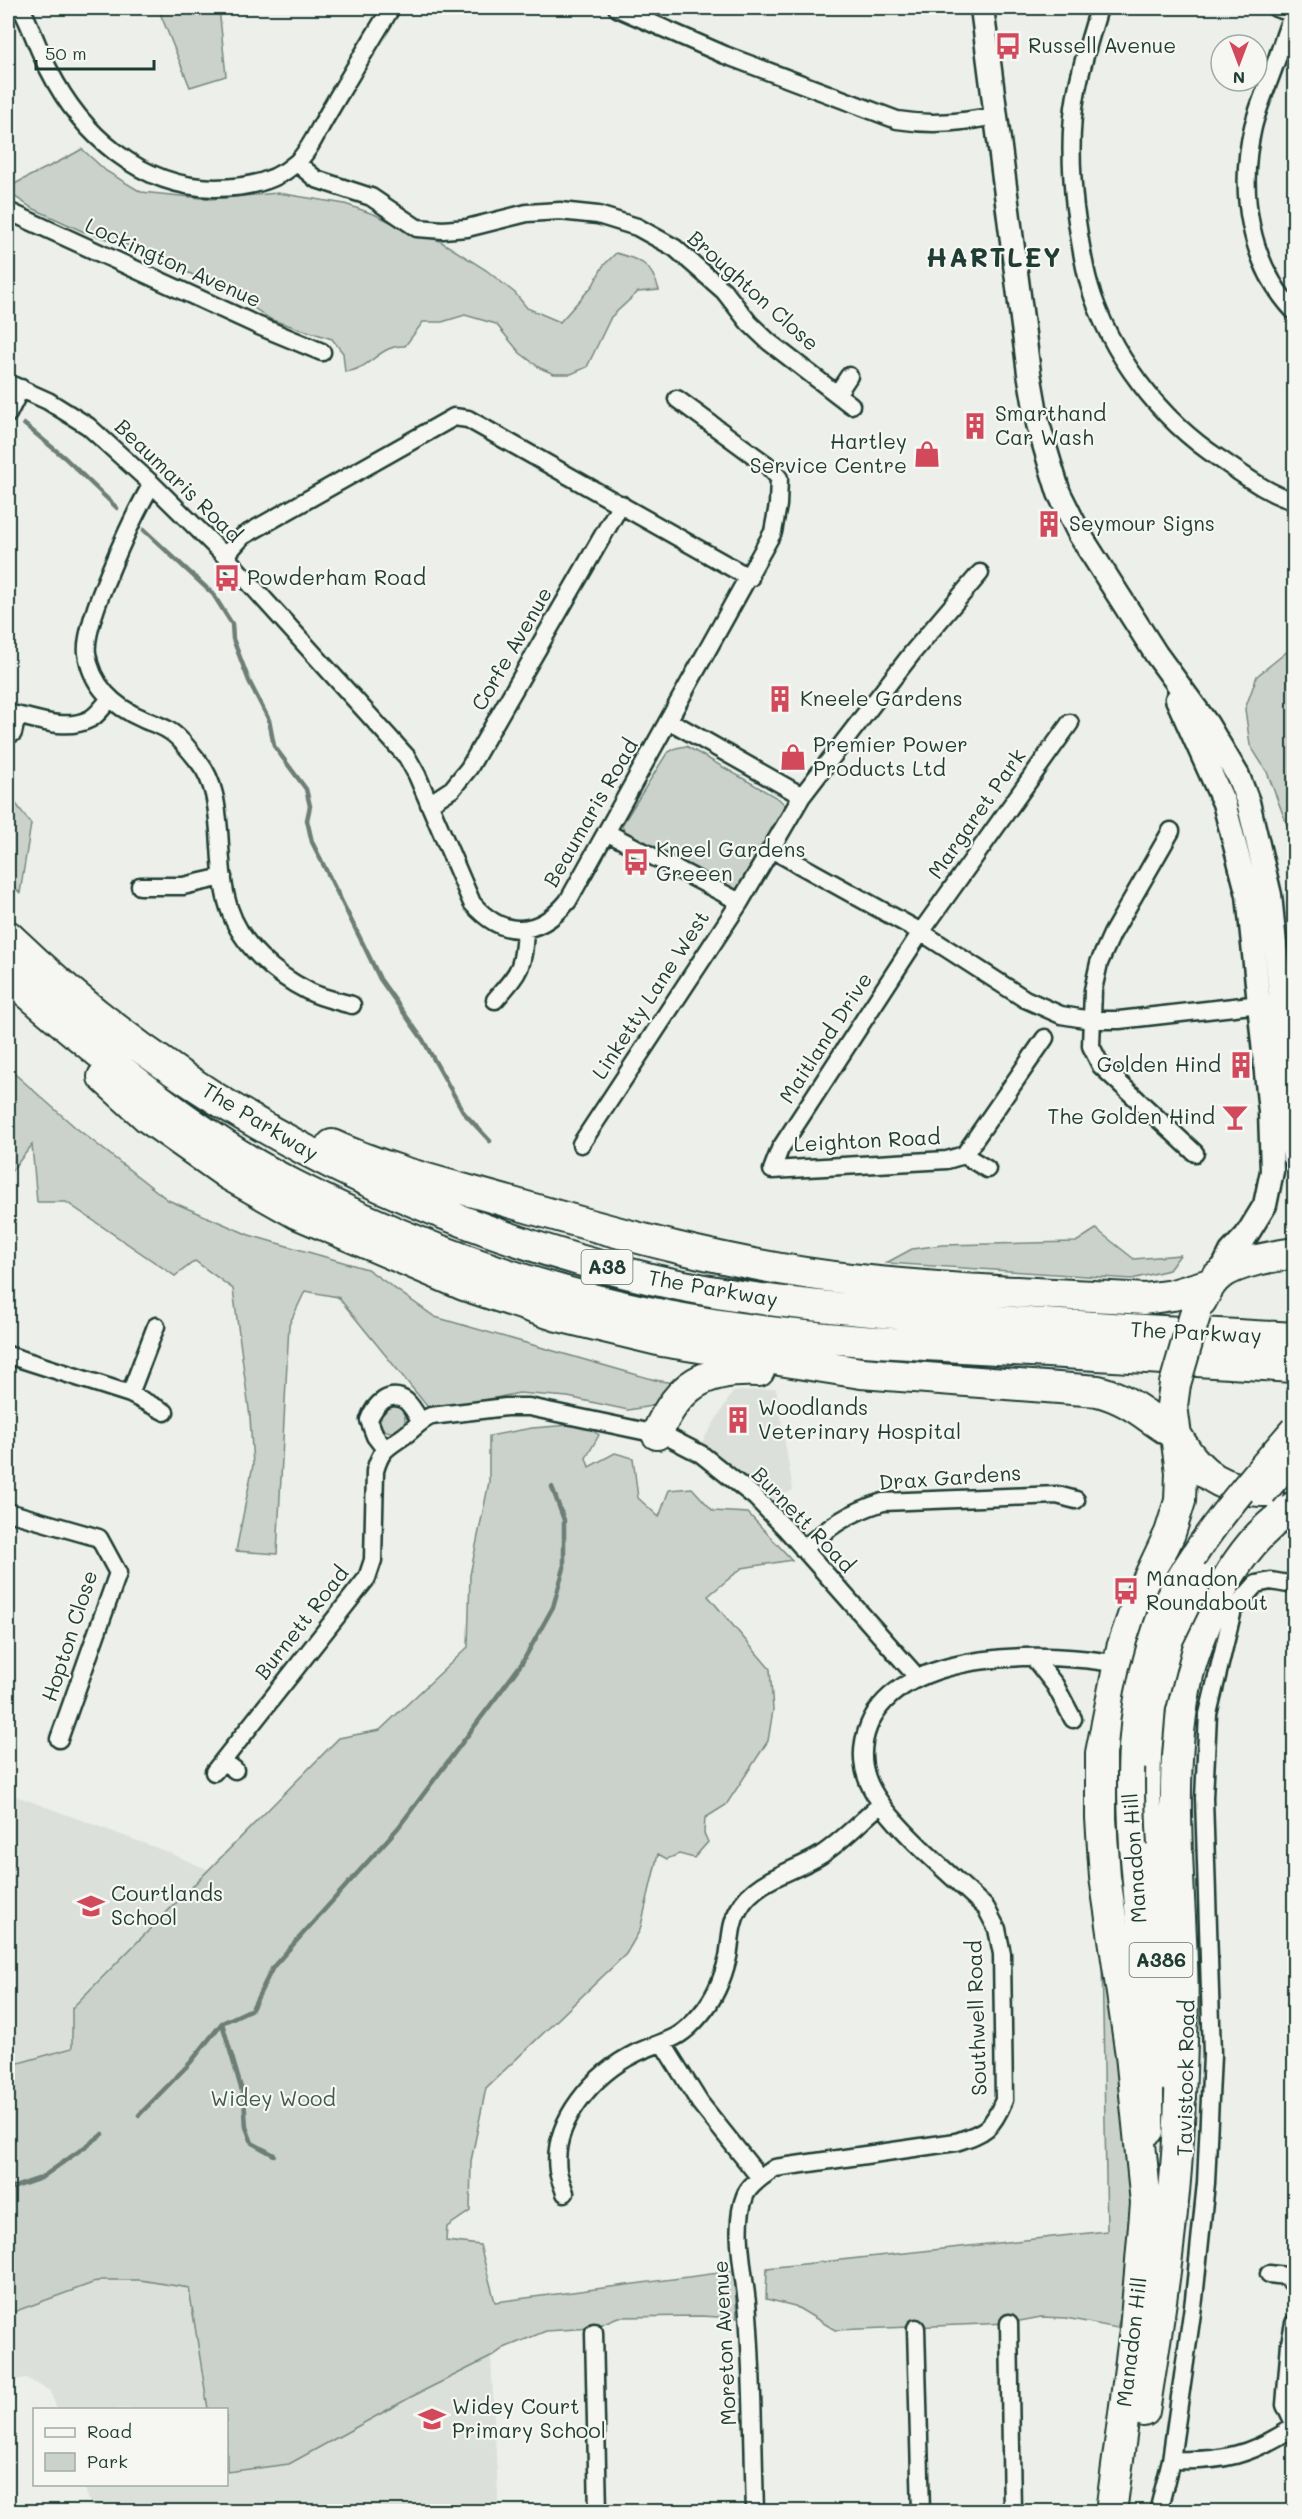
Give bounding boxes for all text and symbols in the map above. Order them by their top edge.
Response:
bus stop icon: Russell Avenue [993,31,1023,61]
place label: Russell Avenue [1028,31,1176,58]
scale bar [36,33,154,71]
north arrow [1209,33,1269,93]
text: 50 m [45,41,87,65]
text: N [1233,68,1245,89]
street label: Lockington Avenue [81,211,266,313]
street label: Broughton Close [683,224,825,356]
district label: HARTLEY [926,239,1062,274]
place label: Smarthand Car Wash [995,399,1106,450]
building icon: Smarthand Car Wash [960,411,990,441]
street label: Beaumaris Road [110,412,248,548]
place label: Hartley Service Centre [750,427,907,478]
shop icon: Hartley Service Centre [912,439,942,469]
building icon: Seymour Signs [1034,509,1064,539]
place label: Seymour Signs [1069,509,1215,536]
bus stop icon: Powderham Road [212,563,242,593]
place label: Powderham Road [247,563,426,590]
street label: Corfe Avenue [464,582,557,715]
building icon: Kneele Gardens [765,684,795,714]
place label: Kneele Gardens [800,684,963,711]
place label: Premier Power Products Ltd [813,730,968,781]
street label: Beaumaris Road [536,733,643,891]
shop icon: Premier Power Products Ltd [778,742,808,772]
street label: Margaret Park [921,743,1031,883]
place label: Kneel Gardens Greeen [656,835,806,886]
bus stop icon: Kneel Gardens Greeen [621,847,651,877]
street label: Linketty Lane West [585,905,714,1084]
street label: Maitland Drive [772,967,877,1108]
place label: Golden Hind [1097,1050,1221,1077]
building icon: Golden Hind [1226,1050,1256,1080]
street label: The Parkway [198,1075,324,1166]
place label: The Golden Hind [1047,1102,1215,1129]
bar icon: The Golden Hind [1220,1102,1250,1132]
street label: Leighton Road [793,1122,941,1157]
road number: A38 [582,1250,632,1284]
street label: The Parkway [646,1263,780,1312]
street label: The Parkway [1130,1315,1262,1348]
place label: Woodlands Veterinary Hospital [758,1393,961,1444]
building icon: Woodlands Veterinary Hospital [723,1405,753,1435]
street label: Drax Gardens [878,1458,1022,1495]
street label: Burnett Road [747,1460,861,1578]
street label: Burnett Road [248,1560,354,1684]
place label: Manadon Roundabout [1146,1564,1268,1615]
street label: Hopton Close [35,1567,102,1705]
bus stop icon: Manadon Roundabout [1111,1576,1141,1606]
street label: Manadon Hill [1115,1792,1152,1924]
place label: Courtlands School [111,1879,223,1930]
school or university icon: Courtlands School [76,1891,106,1921]
street label: Southwell Road [959,1940,992,2096]
road number: A386 [1130,1943,1192,1977]
street label: Tavistock Road [1170,1999,1199,2157]
park label: Widey Wood [210,2084,336,2111]
street label: Moreton Avenue [706,2260,741,2426]
street label: Manadon Hill [1109,2275,1152,2408]
place label: Widey Court Primary School [452,2392,606,2443]
school or university icon: Widey Court Primary School [417,2404,447,2434]
legend [33,2408,228,2486]
text: Road [87,2419,132,2443]
text: Park [87,2449,128,2473]

